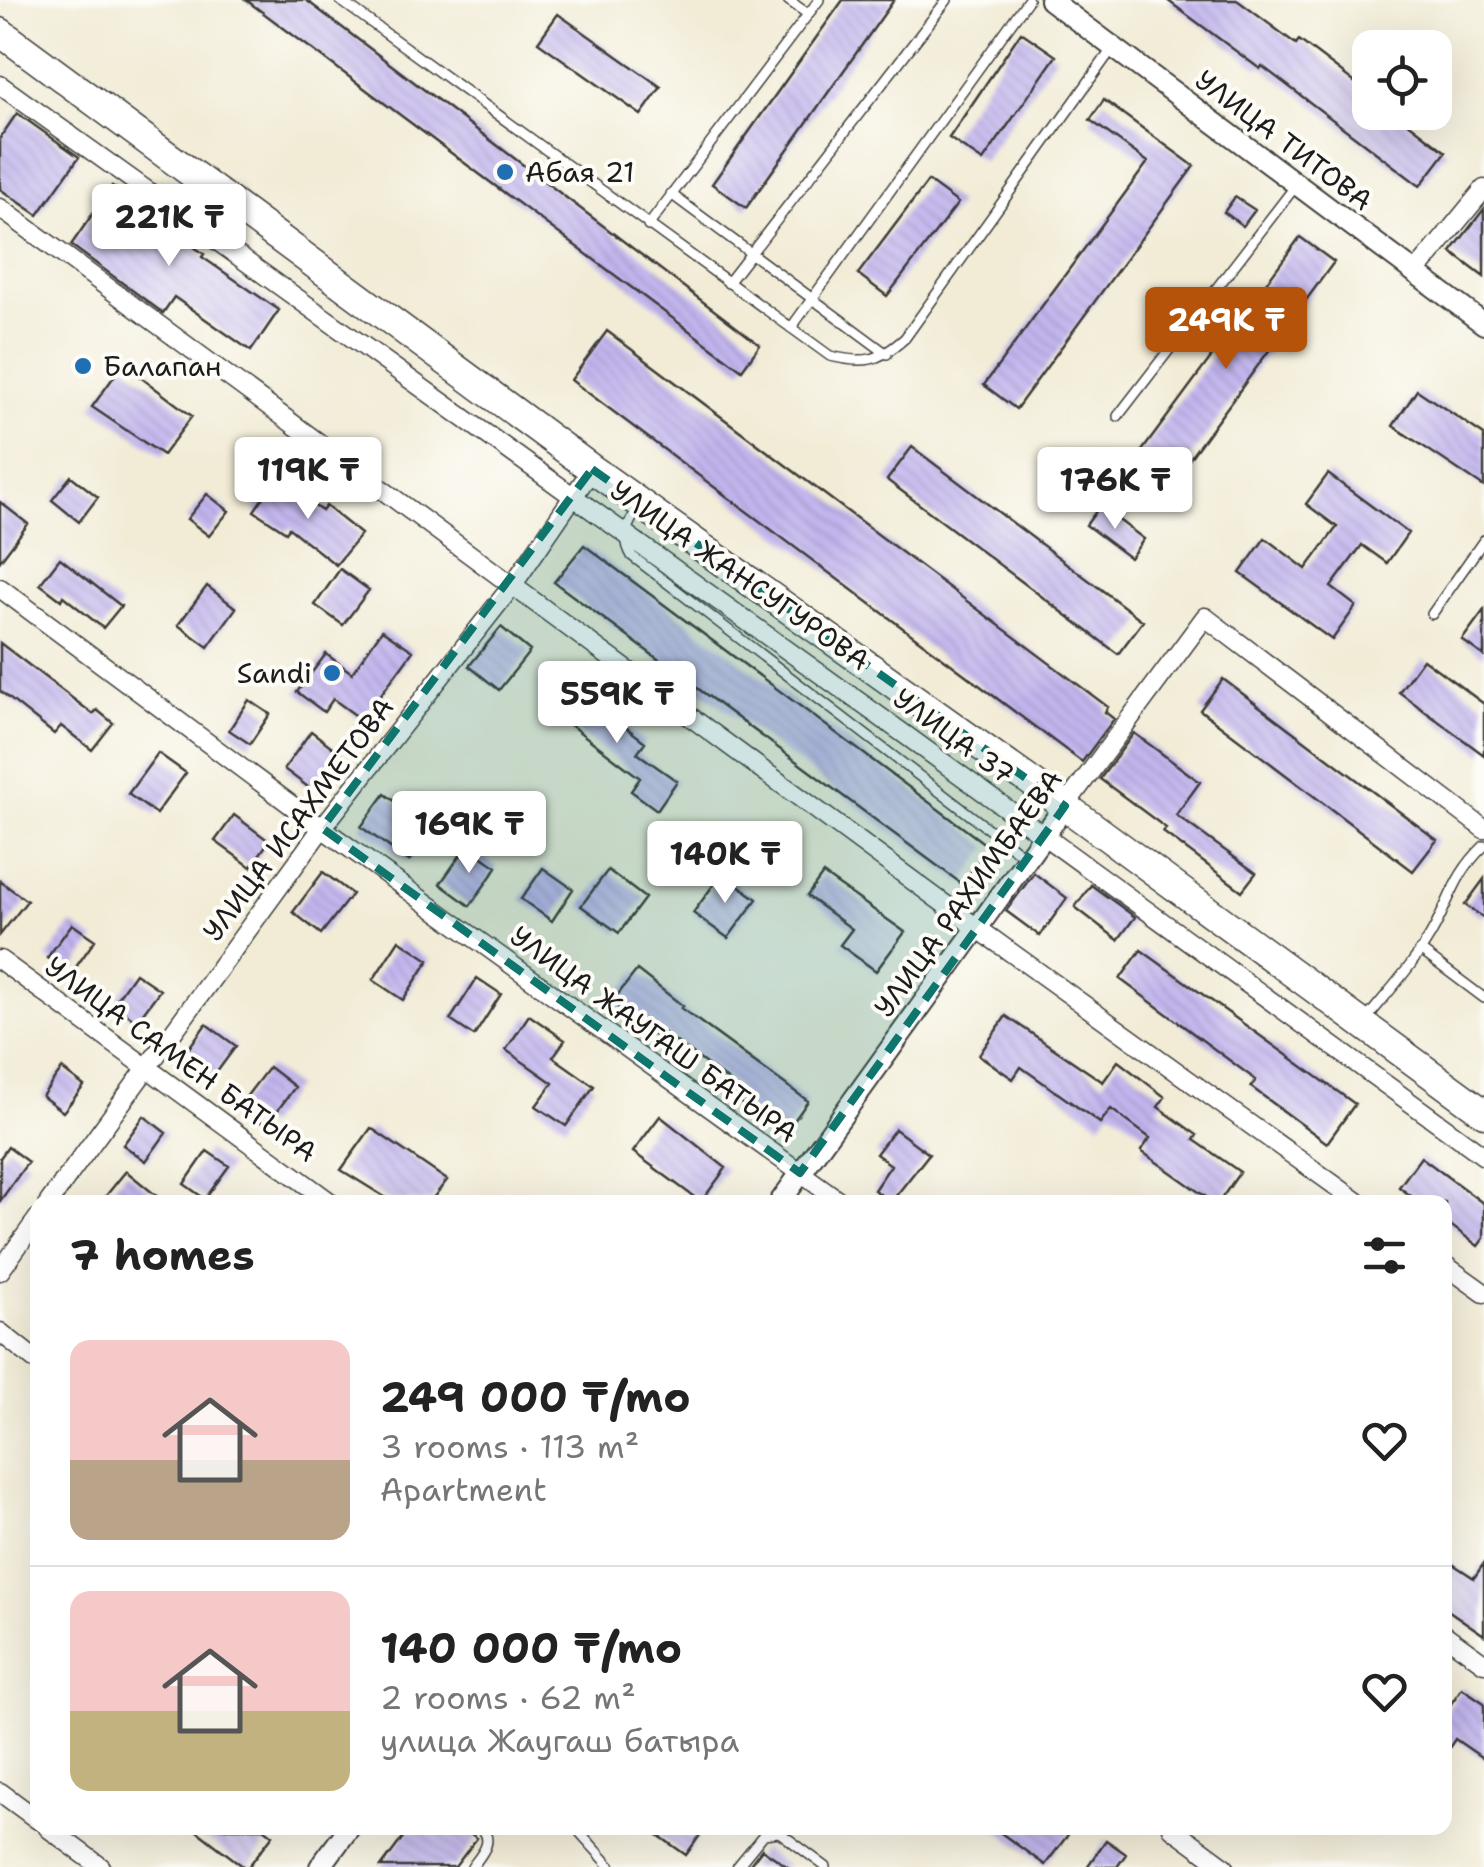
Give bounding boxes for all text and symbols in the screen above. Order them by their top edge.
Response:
map controls [1352,30,1452,130]
button: locate [1352,30,1452,130]
street label: УЛИЦА ТИТОВА [1188,61,1380,219]
place label: Абая 21 [525,153,635,191]
marker: Абая 21 [494,161,516,183]
pin: 221K ₸ [88,184,250,269]
text: 221K ₸ [114,195,224,238]
pin: 249K ₸ [1145,287,1307,372]
text: 249K ₸ [1167,298,1285,341]
place label: Балапан [103,347,222,385]
marker: Балапан [72,355,94,377]
pin: 119K ₸ [227,437,389,522]
pin: 176K ₸ [1034,447,1196,532]
text: 119K ₸ [257,448,359,491]
text: 176K ₸ [1059,458,1171,501]
street label: УЛИЦА ЖАНСУГУРОВА [603,471,877,679]
place label: Sandi [237,654,312,692]
pin: 559K ₸ [536,661,698,746]
marker: Sandi [321,662,343,684]
text: 559K ₸ [560,672,674,715]
street label: УЛИЦА 37 [886,679,1022,793]
street label: УЛИЦА ИСАХМЕТОВА [194,689,402,949]
street label: УЛИЦА РАХИМБАЕВА [865,761,1071,1025]
pin: 169K ₸ [388,791,550,876]
text: 169K ₸ [414,802,524,845]
pin: 140K ₸ [644,821,806,906]
text: 140K ₸ [669,832,781,875]
street label: УЛИЦА ЖАУГАШ БАТЫРА [503,917,805,1151]
street label: УЛИЦА САМЕН БАТЫРА [37,947,325,1171]
text: 7 homes [70,1227,255,1283]
icon: filters [1357,1228,1412,1283]
text: 249 000 ₸/mo [380,1369,691,1425]
icon: home [150,1380,270,1500]
icon: heart [1357,1413,1412,1468]
text: 3 rooms · 113 m² [380,1425,639,1468]
text: Apartment [380,1468,547,1511]
text: 140 000 ₸/mo [380,1620,682,1676]
icon: home [150,1631,270,1751]
icon: heart [1357,1664,1412,1719]
text: 2 rooms · 62 m² [380,1676,636,1719]
text: улица Жаугаш батыра [380,1719,739,1762]

